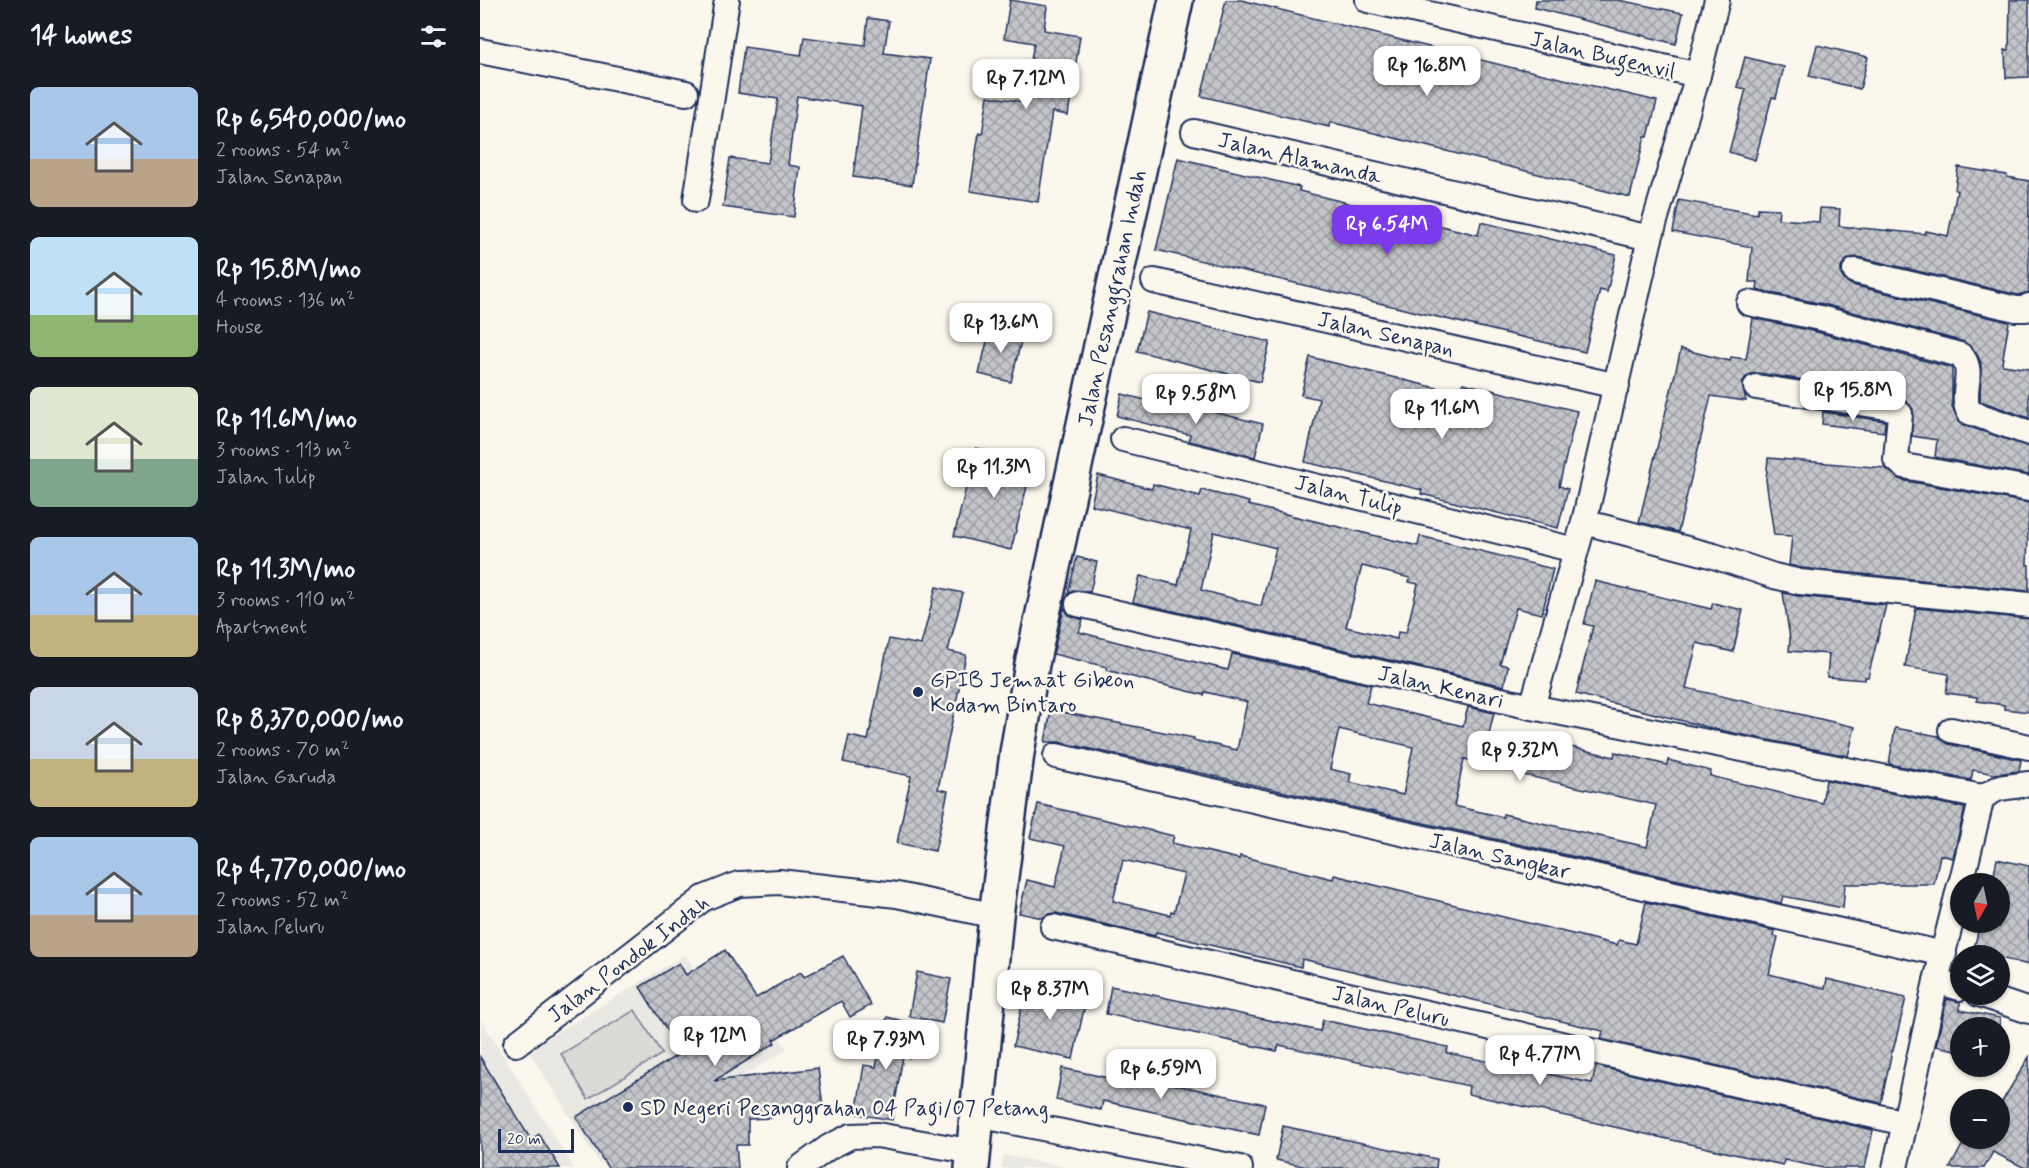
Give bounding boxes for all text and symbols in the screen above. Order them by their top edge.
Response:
text: 14 homes [30,19,132,53]
icon: filters [417,20,450,53]
street label: Jalan Bugenvil [1526,26,1678,89]
pin: Rp 16.8M [1365,46,1489,97]
text: Rp 16.8M [1388,52,1466,79]
pin: Rp 7.12M [964,59,1088,110]
text: Rp 7.12M [986,65,1066,92]
text: Rp 6,540,000/mo [216,103,406,137]
icon: home [78,111,150,183]
street label: Jalan Alamanda [1215,127,1385,191]
text: 2 rooms · 54 m² [216,137,350,164]
text: Jalan Senapan [216,164,342,191]
street label: Jalan Pesanggrahan Indah [1072,168,1157,430]
pin: Rp 6.54M [1325,205,1449,256]
text: Rp 6.54M [1346,211,1428,238]
text: Rp 15.8M/mo [216,253,361,287]
icon: home [78,261,150,333]
text: 4 rooms · 136 m² [216,287,355,314]
pin: Rp 13.6M [939,303,1063,354]
street label: Jalan Senapan [1315,306,1456,364]
text: Rp 13.6M [963,309,1039,336]
text: House [216,314,263,341]
pin: Rp 15.8M [1791,371,1915,422]
pin: Rp 9.58M [1134,374,1258,425]
text: Rp 15.8M [1814,377,1892,404]
text: Rp 9.58M [1156,380,1236,407]
pin: Rp 11.6M [1380,389,1504,440]
text: Rp 11.6M [1404,395,1480,422]
text: Rp 11.6M/mo [216,403,357,437]
icon: home [78,411,150,483]
text: 3 rooms · 113 m² [216,437,351,464]
pin: Rp 11.3M [932,448,1056,499]
text: Rp 11.3M [957,454,1031,481]
text: Jalan Tulip [216,464,316,491]
street label: Jalan Tulip [1292,469,1405,523]
text: Rp 11.3M/mo [216,553,355,587]
icon: home [78,561,150,633]
text: 3 rooms · 110 m² [216,587,355,614]
text: Apartment [216,614,307,641]
street label: Jalan Kenari [1375,660,1506,716]
place label: GPIB Jemaat Gibeon Kodam Bintaro [930,667,1134,720]
marker: GPIB Jemaat Gibeon Kodam Bintaro [911,685,925,699]
text: Rp 8,370,000/mo [216,703,404,737]
icon: home [78,711,150,783]
pin: Rp 9.32M [1458,731,1582,782]
text: 2 rooms · 70 m² [216,737,350,764]
text: Rp 9.32M [1482,737,1558,764]
text: Jalan Garuda [216,764,336,791]
street label: Jalan Sangkar [1426,827,1573,890]
text: Rp 4,770,000/mo [216,853,406,887]
icon: home [78,861,150,933]
north arrow [1950,873,2010,933]
map controls [1950,873,2010,1149]
text: 2 rooms · 52 m² [216,887,349,914]
street label: Jalan Pondok Indah [543,889,716,1030]
text: Jalan Peluru [216,914,325,941]
button: layers [1950,945,2010,1005]
pin: Rp 8.37M [988,970,1112,1021]
text: Rp 8.37M [1011,976,1089,1003]
street label: Jalan Peluru [1329,980,1452,1034]
pin: Rp 12M [666,1016,764,1067]
button: + [1950,1017,2010,1077]
pin: Rp 7.93M [824,1020,948,1071]
text: Rp 12M [684,1022,746,1049]
text: Rp 7.93M [847,1026,925,1053]
pin: Rp 4.77M [1478,1035,1602,1086]
text: Rp 4.77M [1499,1041,1581,1068]
pin: Rp 6.59M [1099,1049,1223,1100]
text: Rp 6.59M [1120,1055,1202,1082]
button: − [1950,1089,2010,1149]
place label: SD Negeri Pesanggrahan 04 Pagi/07 Petang [640,1095,1049,1126]
marker: SD Negeri Pesanggrahan 04 Pagi/07 Petang [621,1100,635,1114]
scale bar [498,1126,574,1154]
text: 20 m [507,1129,541,1150]

